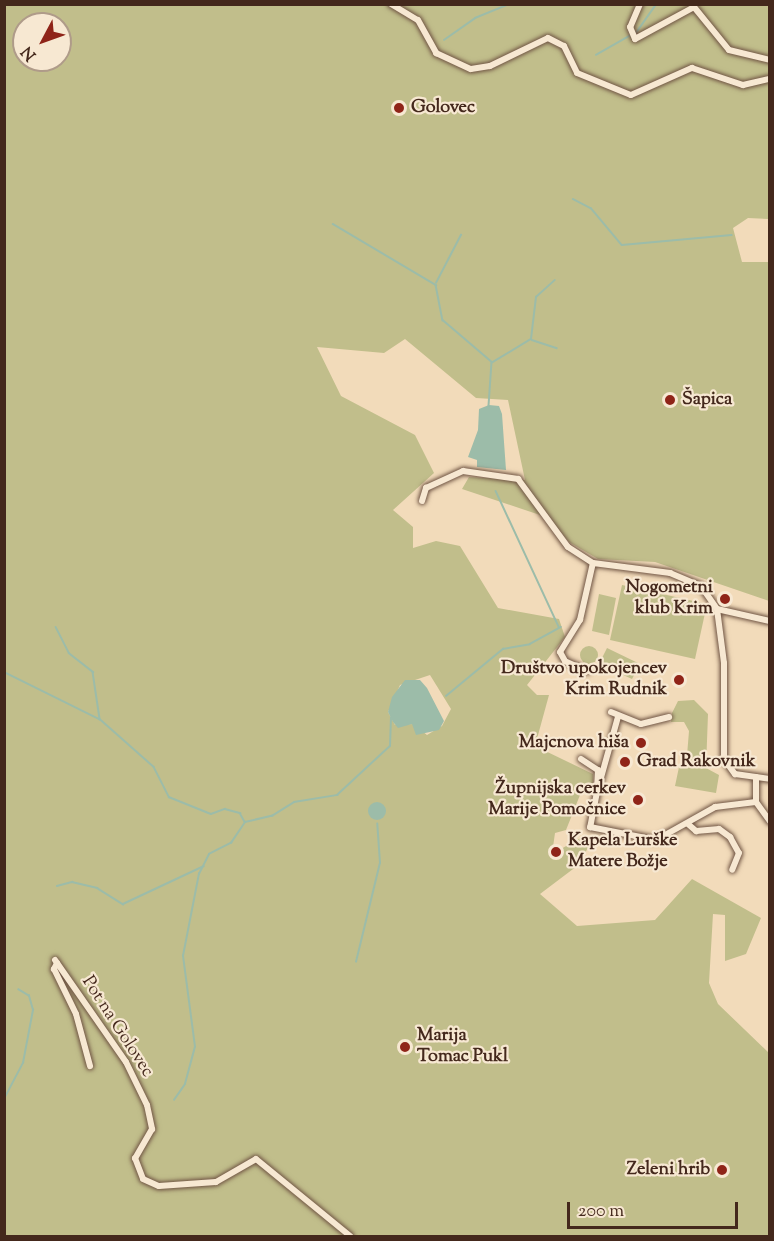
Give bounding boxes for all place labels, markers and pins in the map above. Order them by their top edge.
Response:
place label: Golovec [411,97,475,119]
marker: Golovec [392,101,406,115]
place label: Šapica [682,389,732,411]
marker: Šapica [663,393,677,407]
place label: Nogometni klub Krim [626,578,713,620]
marker: Nogometni klub Krim [718,592,732,606]
place label: Društvo upokojencev Krim Rudnik [501,659,667,702]
marker: Društvo upokojencev Krim Rudnik [672,673,686,687]
place label: Majcnova hiša [519,732,629,754]
marker: Majcnova hiša [634,736,648,750]
place label: Grad Rakovnik [637,751,756,773]
marker: Grad Rakovnik [618,755,632,769]
place label: Župnijska cerkev Marije Pomočnice [488,779,626,822]
marker: Župnijska cerkev Marije Pomočnice [631,793,645,807]
place label: Kapela Lurške Matere Božje [568,831,677,874]
marker: Kapela Lurške Matere Božje [549,845,563,859]
place label: Marija Tomac Pukl [417,1026,508,1068]
marker: Marija Tomac Pukl [398,1040,412,1054]
place label: Zeleni hrib [627,1159,710,1181]
marker: Zeleni hrib [715,1163,729,1177]

